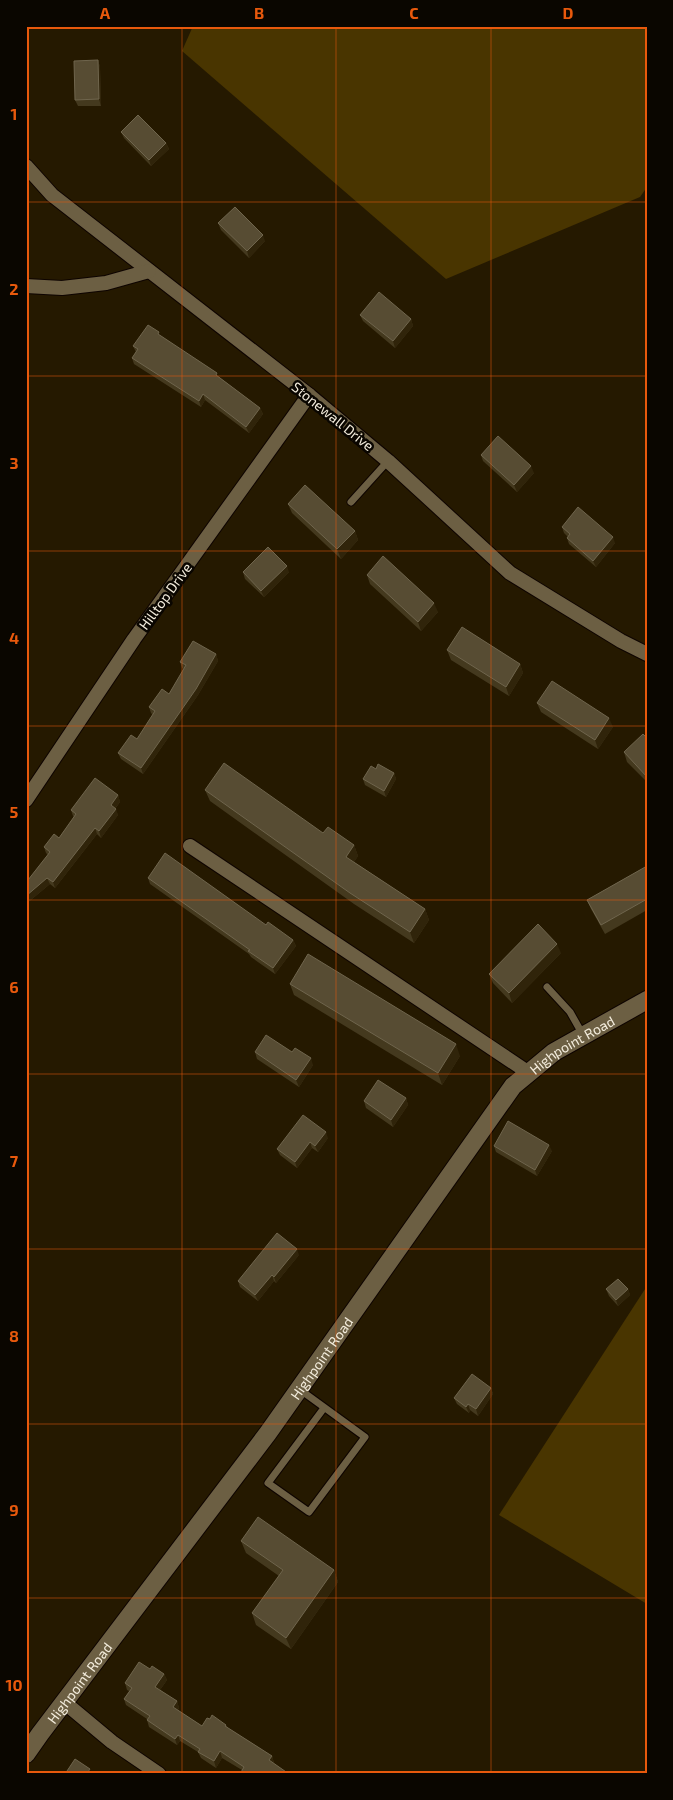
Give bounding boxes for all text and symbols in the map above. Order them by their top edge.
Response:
text: A [100,3,111,22]
text: B [254,3,264,22]
text: C [409,3,419,22]
text: D [563,3,574,22]
text: 1 [11,104,17,123]
text: 2 [9,279,19,298]
street label: Stonewall Drive [289,378,377,454]
text: 3 [9,453,19,472]
street label: Hilltop Drive [135,559,195,633]
text: 4 [9,628,19,647]
text: 5 [10,802,19,821]
text: 6 [9,977,19,996]
street label: Highpoint Road [526,1012,617,1077]
text: 7 [10,1151,19,1170]
street label: Highpoint Road [286,1313,356,1402]
text: 8 [9,1326,19,1345]
text: 9 [9,1500,19,1519]
street label: Highpoint Road [43,1639,115,1726]
text: 10 [5,1675,23,1694]

